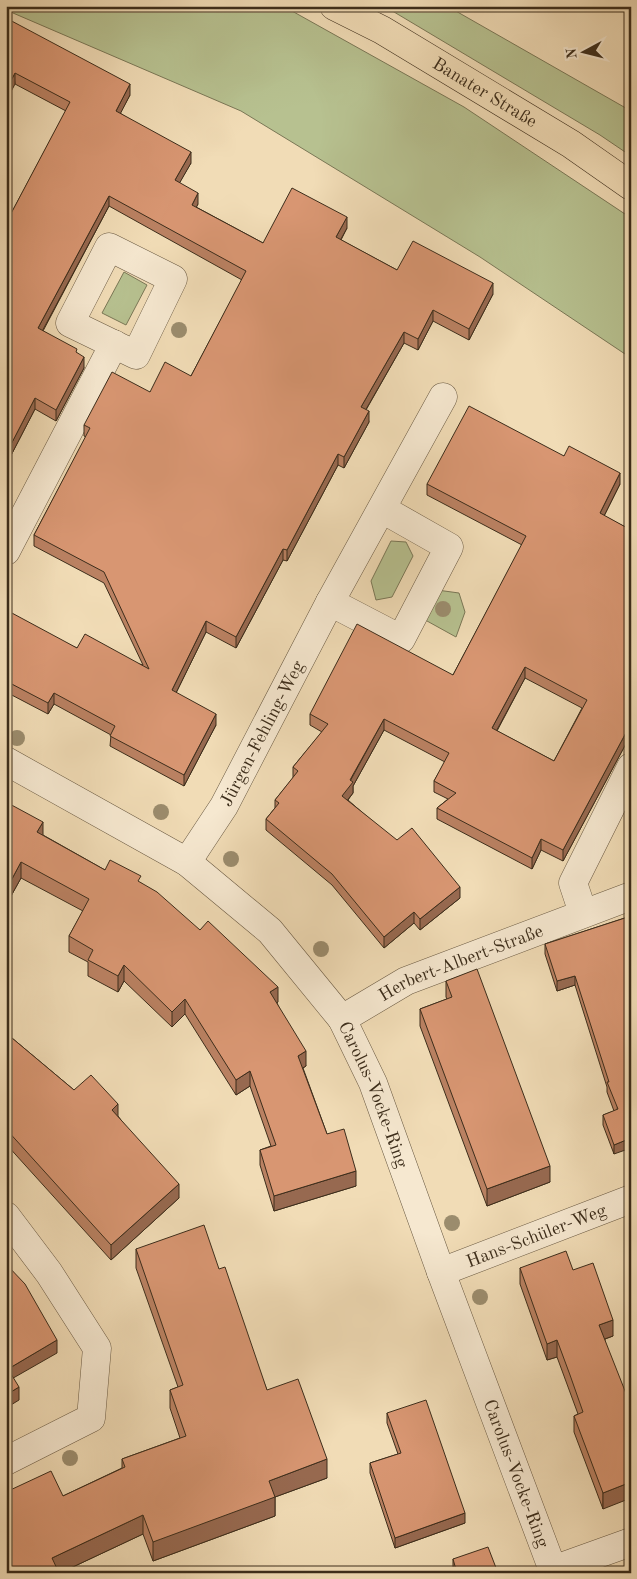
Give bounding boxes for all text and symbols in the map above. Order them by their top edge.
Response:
north arrow [560,28,610,78]
text: N [564,47,580,60]
street label: Banater Straße [429,55,540,131]
street label: Jürgen-Fehling-Weg [217,658,308,810]
street label: Herbert-Albert-Straße [376,922,546,1005]
street label: Carolus-Vocke-Ring [335,1019,411,1171]
street label: Hans-Schüler-Weg [464,1201,609,1271]
street label: Carolus-Vocke-Ring [480,1397,552,1551]

